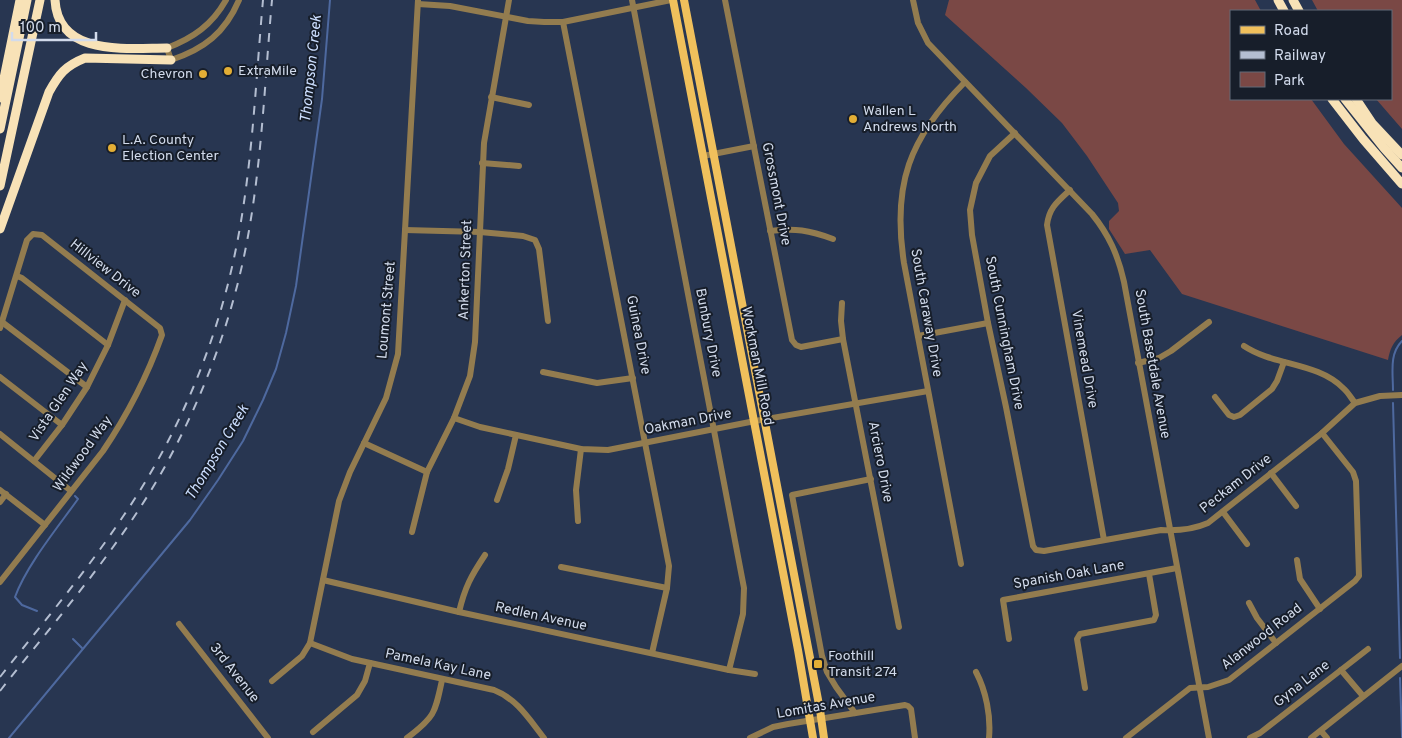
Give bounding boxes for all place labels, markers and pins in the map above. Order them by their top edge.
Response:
place label: ExtraMile [238,63,297,80]
marker: ExtraMile [222,65,234,77]
place label: Chevron [141,66,193,83]
marker: Chevron [197,68,209,80]
place label: Wallen L Andrews North [863,103,957,136]
marker: Wallen L Andrews North [847,113,859,125]
place label: L.A. County Election Center [122,132,219,165]
marker: L.A. County Election Center [106,142,118,154]
place label: Foothill Transit 274 [828,648,897,681]
marker: Foothill Transit 274 [812,658,824,670]

